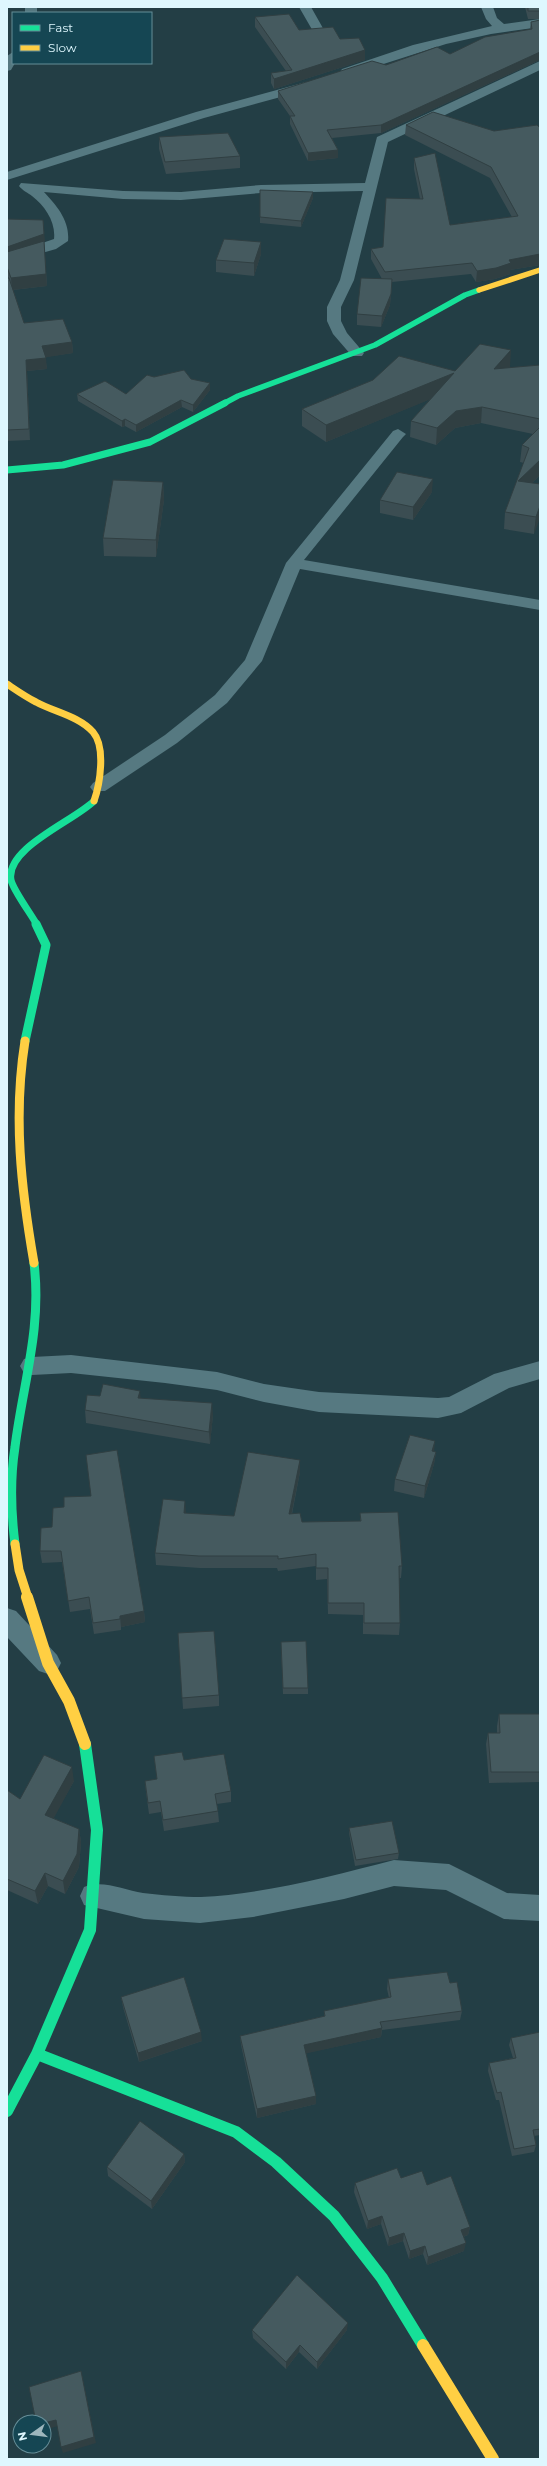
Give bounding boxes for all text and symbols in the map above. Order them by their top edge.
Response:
legend [12,12,152,64]
text: Fast [48,20,73,35]
text: Slow [48,40,77,55]
north arrow [12,2414,52,2454]
text: N [14,2430,30,2442]

